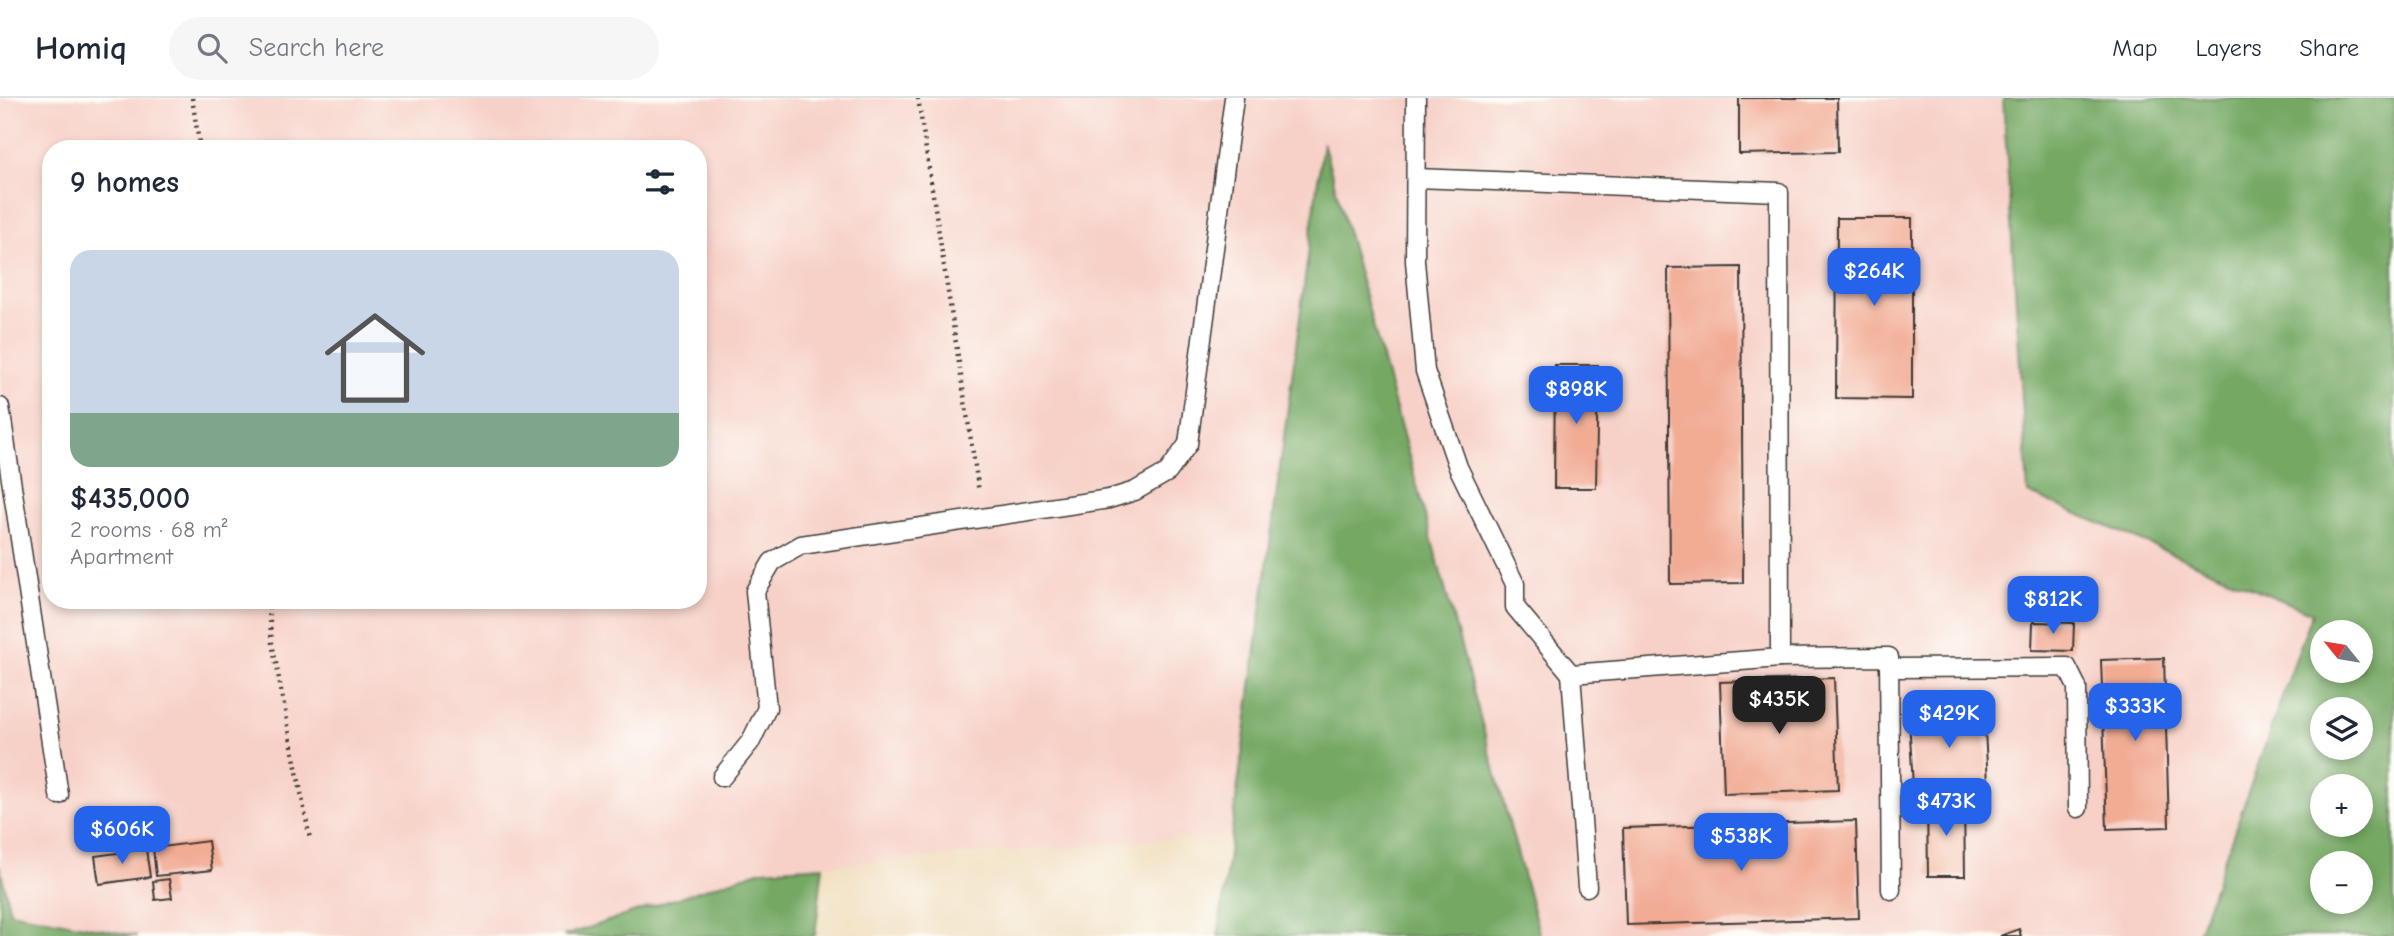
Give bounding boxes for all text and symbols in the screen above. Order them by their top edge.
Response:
search box [169,17,659,80]
text: Homiq [35,29,127,67]
icon: search [193,29,231,67]
text: Search here [249,33,384,63]
text: Map [2112,34,2158,62]
text: Layers [2196,34,2261,62]
text: Share [2299,34,2359,62]
icon: filters [641,163,679,201]
text: 9 homes [70,165,179,200]
pin: $264K [1825,248,1923,308]
text: $264K [1843,257,1905,284]
icon: home [312,295,438,421]
pin: $898K [1527,366,1625,426]
text: $898K [1545,375,1607,402]
text: $435,000 [70,481,190,516]
text: 2 rooms · 68 m² [70,516,228,543]
text: Apartment [70,543,173,570]
pin: $812K [2004,576,2102,636]
text: $812K [2023,585,2083,612]
north arrow [2310,620,2373,682]
map controls [2310,620,2373,914]
pin: $435K [1730,676,1828,736]
pin: $333K [2086,684,2184,743]
text: $435K [1748,685,1810,712]
pin: $429K [1900,690,1998,750]
text: $333K [2105,692,2165,719]
button: layers [2310,697,2373,760]
text: $429K [1918,699,1980,726]
button: + [2310,774,2373,837]
pin: $473K [1897,778,1995,838]
text: $473K [1916,787,1976,814]
pin: $606K [73,806,171,866]
pin: $538K [1692,814,1790,873]
text: $606K [90,815,154,842]
text: $538K [1710,822,1772,849]
button: − [2310,851,2373,914]

